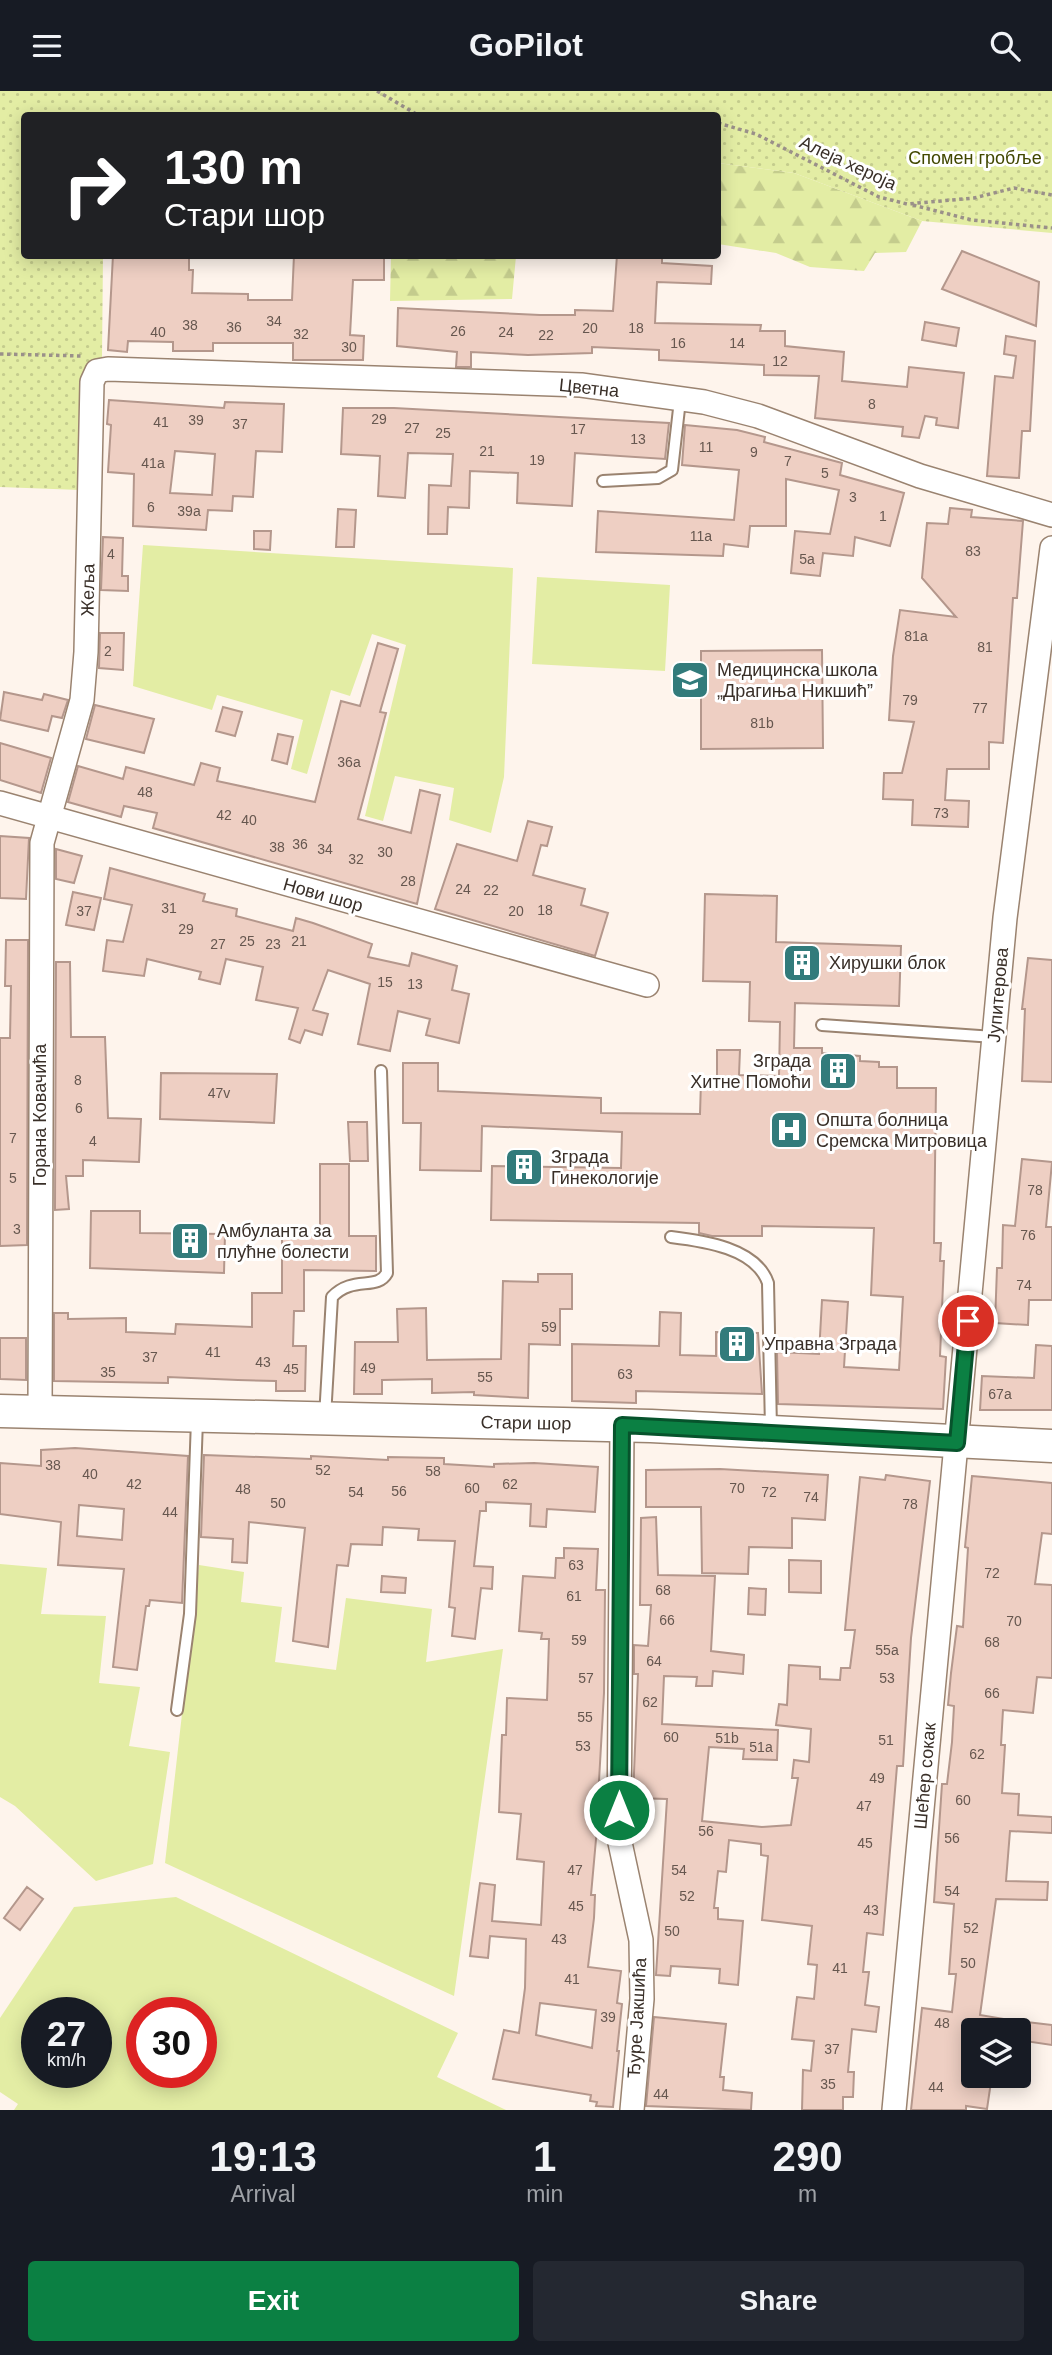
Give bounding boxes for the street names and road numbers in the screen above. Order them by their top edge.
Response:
street label: Алеја хероја [796,132,900,195]
street label: Цветна [558,375,621,401]
street label: Жеља [78,562,98,617]
street label: Нови шор [281,874,365,916]
street label: Јупитерова [984,946,1012,1043]
street label: Горана Ковачића [30,1043,50,1186]
street label: Стари шор [481,1412,571,1434]
street label: Шећер сокак [910,1722,940,1830]
street label: Ђуре Јакшића [624,1956,650,2079]

